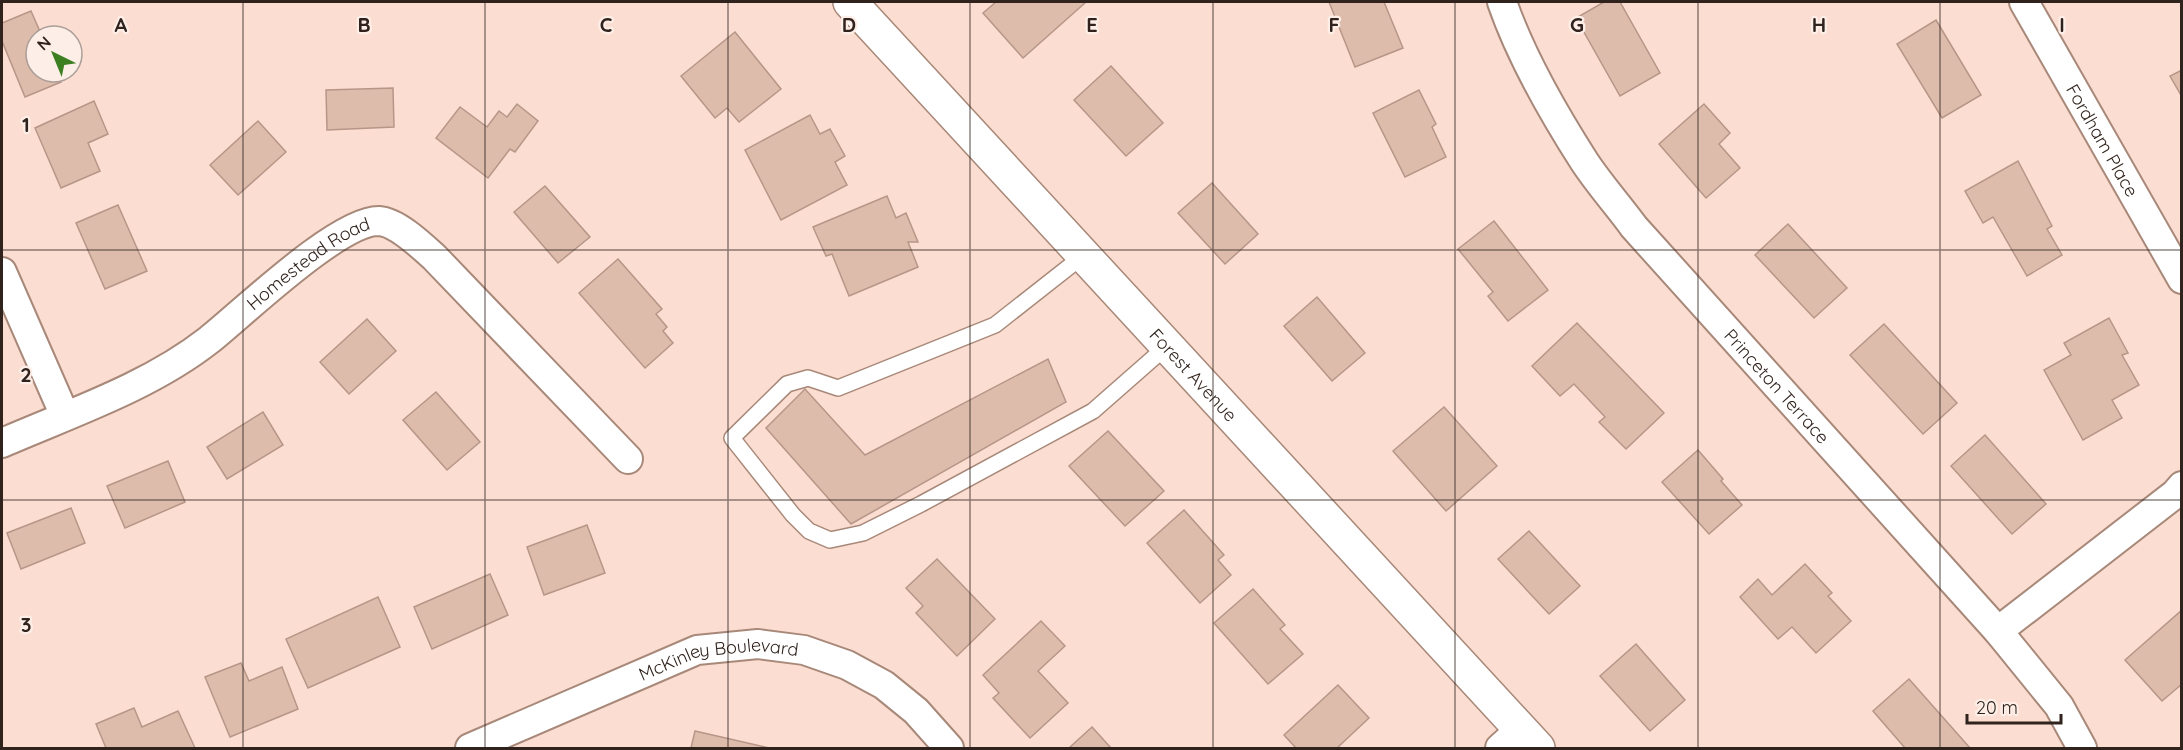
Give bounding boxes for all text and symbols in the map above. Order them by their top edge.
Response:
text: A [115,12,128,37]
text: B [357,12,371,37]
text: C [600,12,613,37]
text: D [842,12,856,37]
text: E [1086,12,1098,37]
text: F [1328,12,1340,37]
text: G [1570,12,1584,37]
text: H [1812,12,1826,37]
text: I [2059,12,2065,37]
north arrow [24,24,84,84]
text: N [33,32,55,54]
street label: Fordham Place [2062,80,2144,201]
text: 1 [22,112,30,137]
street label: Homestead Road [241,211,373,315]
street label: Forest Avenue [1145,323,1242,426]
street label: Princeton Terrace [1720,324,1835,448]
text: 2 [20,362,32,387]
text: 3 [21,612,31,637]
street label: McKinley Boulevard [635,632,800,685]
scale bar [1967,687,2062,725]
text: 20 m [1976,696,2018,719]

